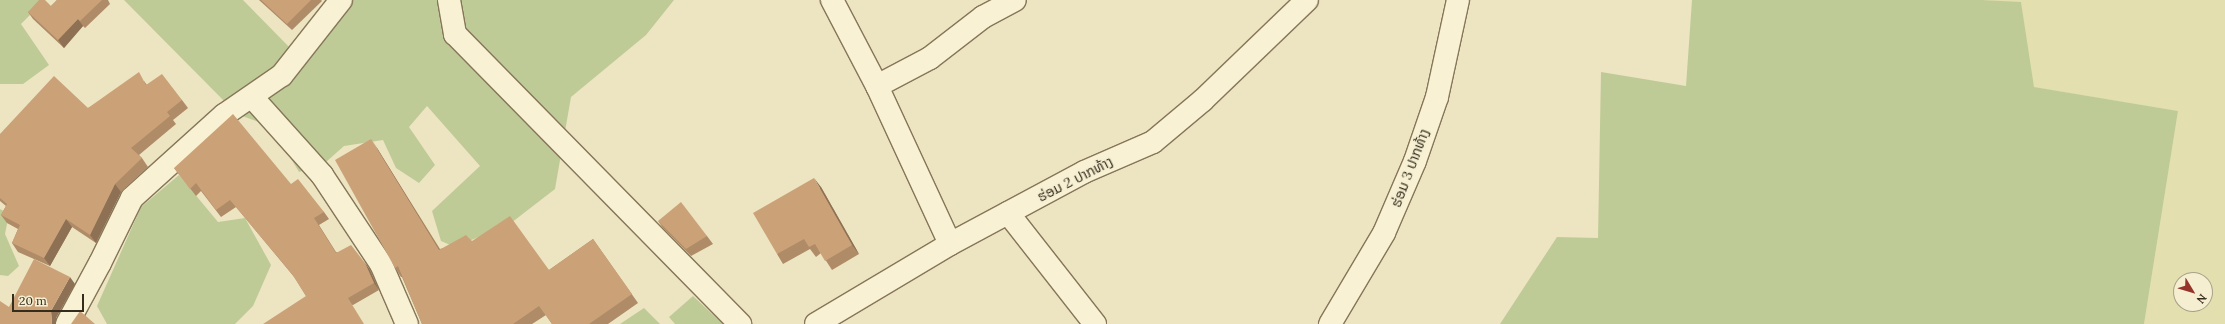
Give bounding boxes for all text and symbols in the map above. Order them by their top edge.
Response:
street label: ຮ່ອມ 3 ປາກທ້າງ [1387,126,1433,210]
street label: ຮ່ອມ 2 ປາກທ້າງ [1034,153,1116,205]
north arrow [2173,272,2213,312]
scale bar [14,286,86,312]
text: N [2194,291,2210,306]
text: 20 m [19,293,47,308]

